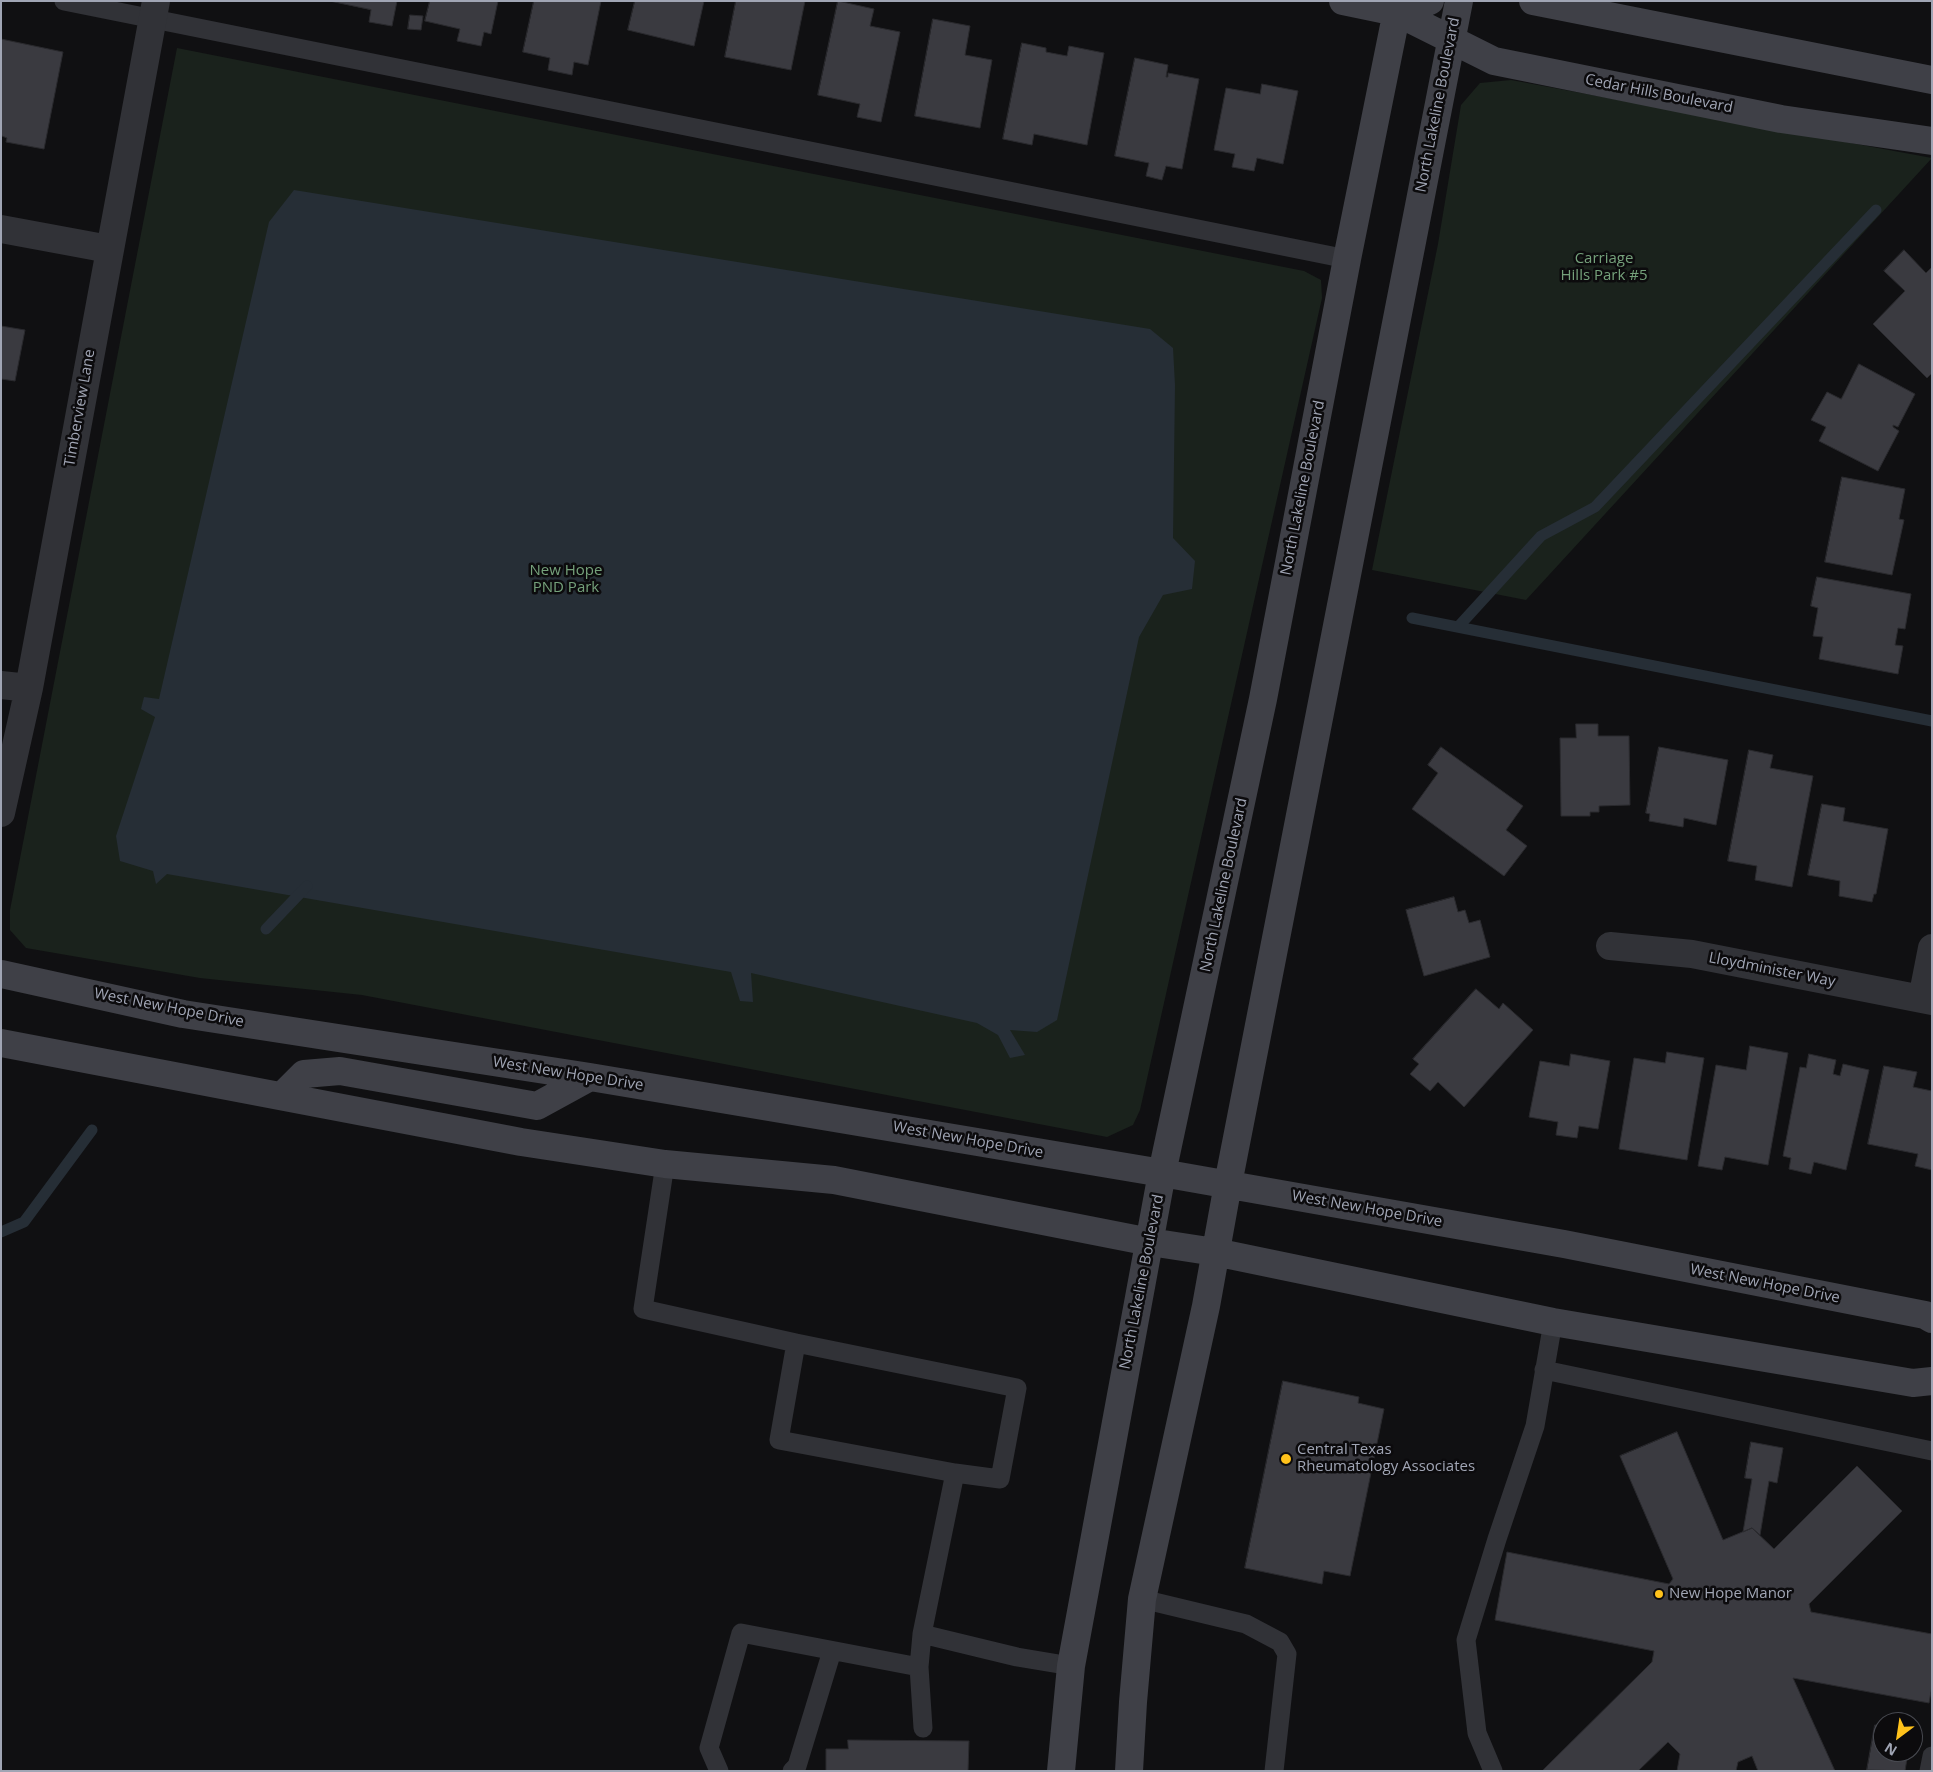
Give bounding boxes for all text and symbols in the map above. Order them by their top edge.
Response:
street label: North Lakeline Boulevard [1412,16,1464,194]
street label: Cedar Hills Boulevard [1584,71,1734,117]
park label: Carriage Hills Park #5 [1561,250,1647,285]
street label: Timberview Lane [61,348,99,468]
street label: North Lakeline Boulevard [1277,399,1329,577]
park label: New Hope PND Park [530,562,602,597]
street label: North Lakeline Boulevard [1197,796,1251,974]
street label: Lloydminister Way [1707,949,1837,991]
street label: West New Hope Drive [93,985,245,1031]
street label: West New Hope Drive [491,1053,645,1095]
street label: West New Hope Drive [891,1118,1045,1162]
street label: West New Hope Drive [1290,1187,1444,1231]
street label: North Lakeline Boulevard [1116,1193,1168,1371]
street label: West New Hope Drive [1689,1261,1841,1307]
place label: Central Texas Rheumatology Associates [1297,1441,1475,1476]
marker: Central Texas Rheumatology Associates [1279,1452,1293,1466]
place label: New Hope Manor [1669,1585,1792,1603]
marker: New Hope Manor [1653,1588,1665,1600]
north arrow [1873,1712,1923,1762]
text: N [1881,1738,1900,1761]

